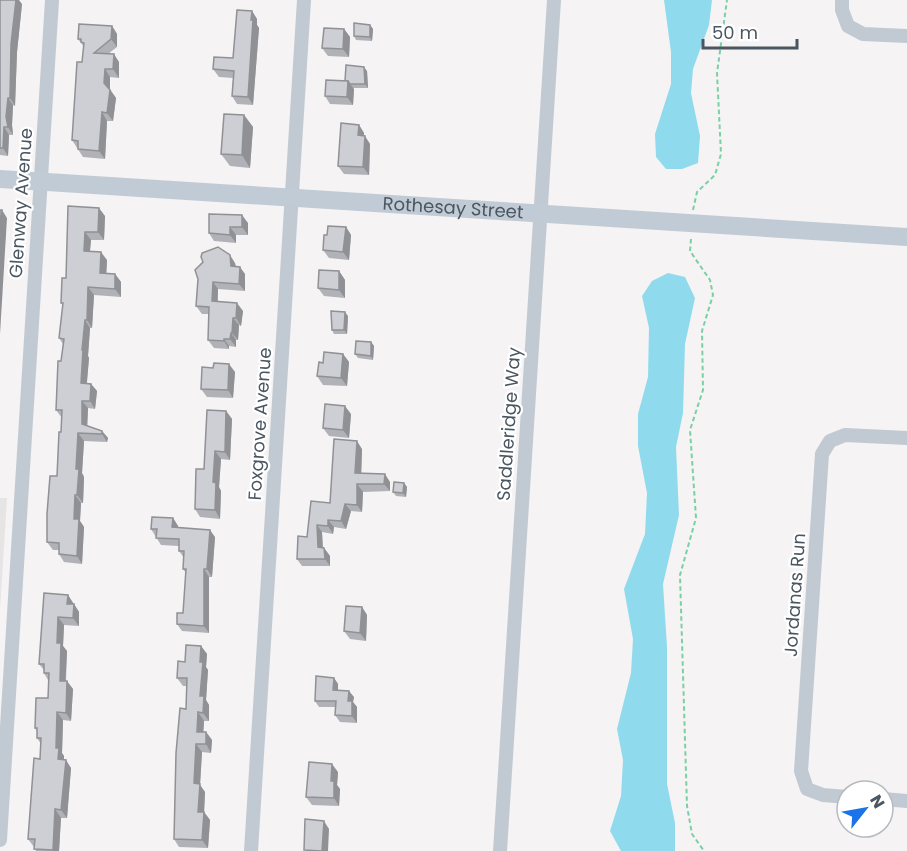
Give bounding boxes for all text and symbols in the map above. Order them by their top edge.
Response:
scale bar [703,12,798,50]
text: 50 m [712,20,758,45]
street label: Glenway Avenue [3,127,38,279]
street label: Rothesay Street [382,190,524,224]
street label: Saddleridge Way [491,346,526,502]
street label: Foxgrove Avenue [242,347,277,501]
street label: Jordanas Run [778,532,811,658]
north arrow [835,779,895,839]
text: N [864,790,890,813]

